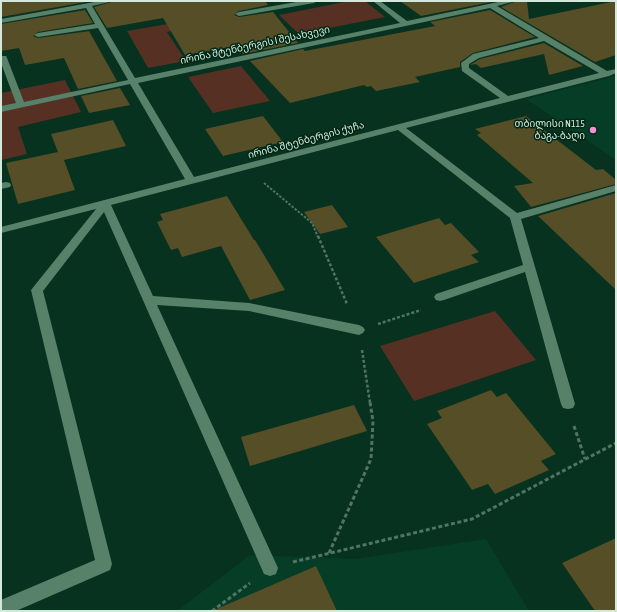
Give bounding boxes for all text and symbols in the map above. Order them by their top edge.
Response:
street label: ირინა შტენბერგის I შესახვევი [179,23,331,67]
place label: თბილისი N115 ბაგა-ბაღი [515,118,585,142]
street label: ირინა შტენბერგის ქუჩა [247,119,365,161]
marker: თბილისი N115 ბაგა-ბაღი [588,125,598,135]

